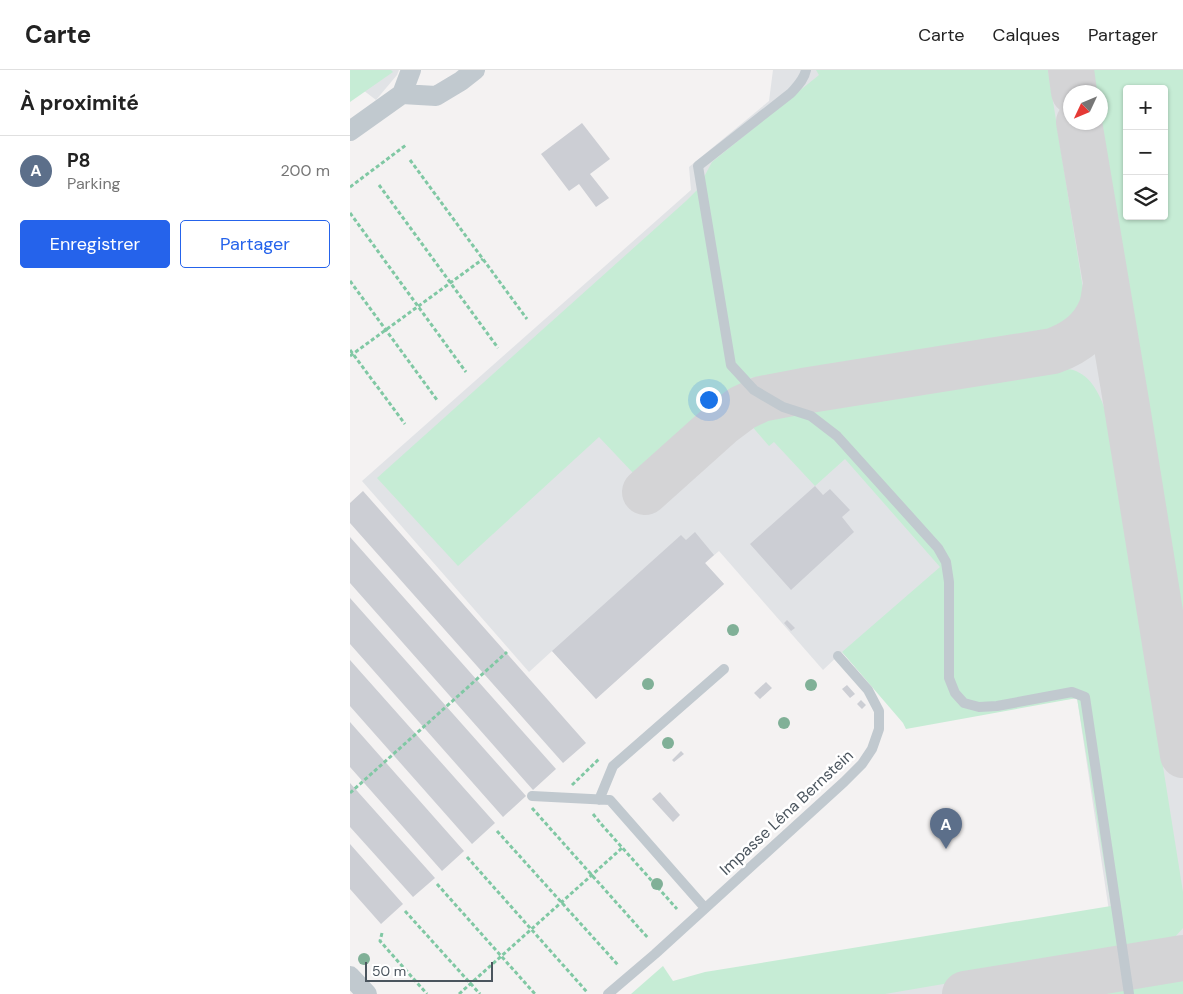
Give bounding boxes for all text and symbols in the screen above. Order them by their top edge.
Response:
text: Carte [25,19,91,50]
text: Carte [918,23,965,47]
text: Calques [993,23,1060,47]
text: Partager [1088,23,1158,47]
north arrow [1063,85,1108,130]
map controls [1123,85,1168,220]
button: + [1123,85,1168,130]
text: À proximité [20,89,139,117]
button: − [1123,130,1168,175]
text: P8 [67,148,91,173]
text: A [30,160,42,181]
text: 200 m [281,160,330,181]
text: Parking [67,173,121,194]
button: layers [1123,175,1168,220]
button: Enregistrer [20,220,170,268]
button: Partager [180,220,330,268]
your location [696,387,722,413]
street label: Impasse Léna Bernstein [715,745,858,880]
pin: A [930,808,962,849]
scale bar [365,959,492,982]
text: 50 m [372,962,406,980]

